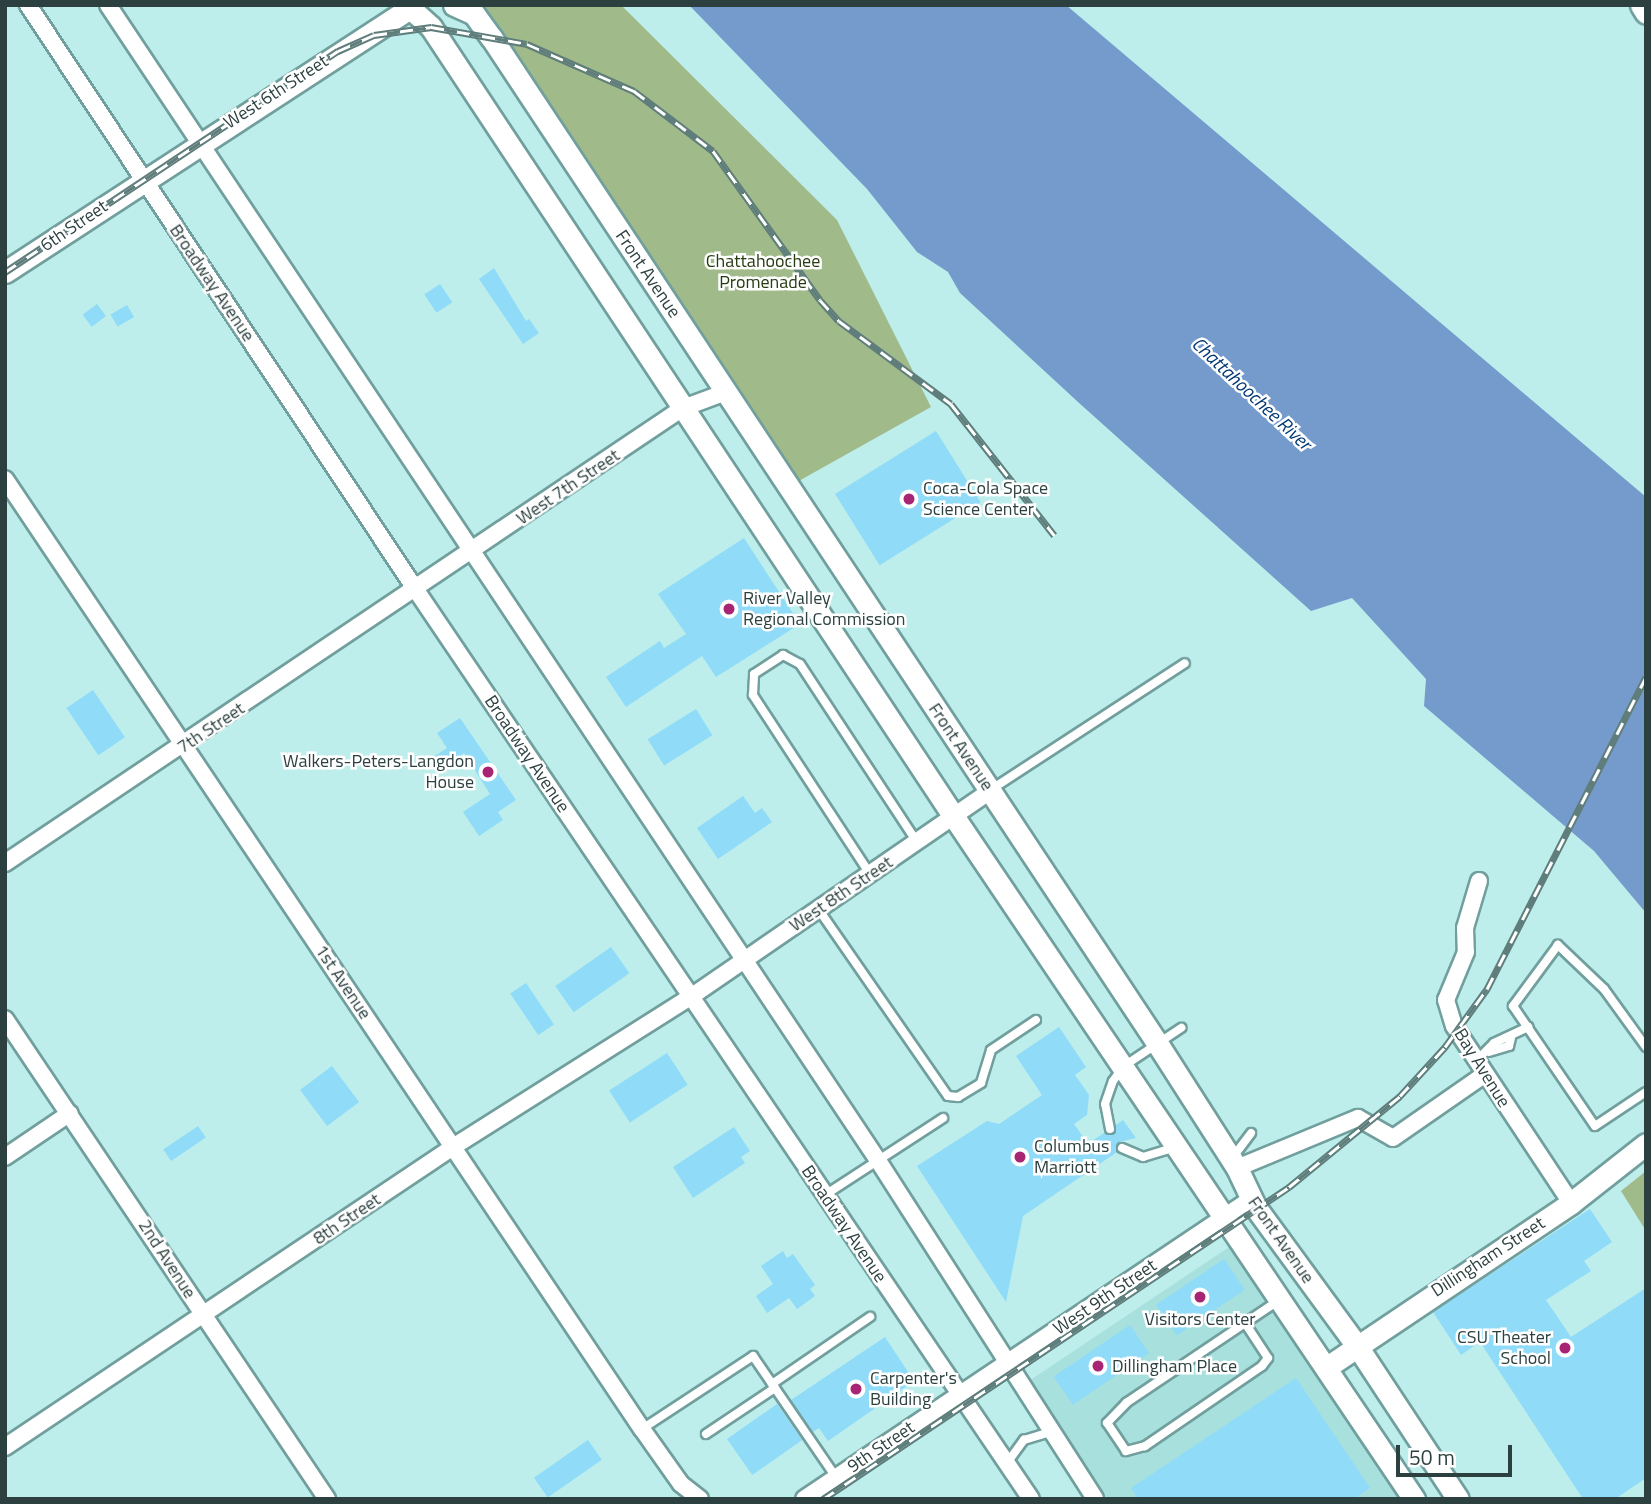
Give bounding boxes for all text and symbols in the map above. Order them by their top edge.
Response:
street label: West 6th Street [220,50,332,134]
street label: 6th Street [36,196,112,256]
street label: Broadway Avenue [165,220,259,346]
street label: Front Avenue [611,226,685,322]
park label: Chattahoochee Promenade [706,251,820,294]
water label: Chattahoochee River [1188,332,1316,454]
street label: West 7th Street [512,445,624,529]
place label: Coca-Cola Space Science Center [923,478,1048,520]
marker: Coca-Cola Space Science Center [901,491,917,507]
place label: River Valley Regional Commission [743,588,906,630]
marker: River Valley Regional Commission [721,601,737,617]
street label: Broadway Avenue [480,691,574,817]
street label: 7th Street [173,698,249,758]
street label: Front Avenue [924,699,998,795]
place label: Walkers-Peters-Langdon House [283,751,474,794]
marker: Walkers-Peters-Langdon House [480,764,496,780]
street label: West 8th Street [785,852,897,936]
street label: 1st Avenue [310,941,376,1023]
street label: Bay Avenue [1449,1025,1515,1111]
place label: Columbus Marriott [1034,1136,1109,1178]
marker: Columbus Marriott [1012,1149,1028,1165]
street label: Broadway Avenue [797,1161,891,1287]
street label: 8th Street [309,1189,385,1249]
street label: Front Avenue [1243,1193,1319,1287]
street label: Dillingham Street [1427,1212,1549,1302]
street label: 2nd Avenue [134,1216,200,1302]
street label: West 9th Street [1049,1255,1161,1339]
marker: Visitors Center [1192,1289,1208,1305]
place label: Visitors Center [1144,1308,1256,1330]
place label: CSU Theater School [1457,1327,1551,1370]
marker: CSU Theater School [1557,1340,1573,1356]
place label: Dillingham Place [1112,1355,1237,1377]
marker: Dillingham Place [1090,1358,1106,1374]
place label: Carpenter's Building [870,1368,957,1410]
marker: Carpenter's Building [848,1381,864,1397]
street label: 9th Street [843,1417,919,1477]
scale bar [1399,1430,1514,1474]
text: 50 m [1409,1441,1455,1473]

